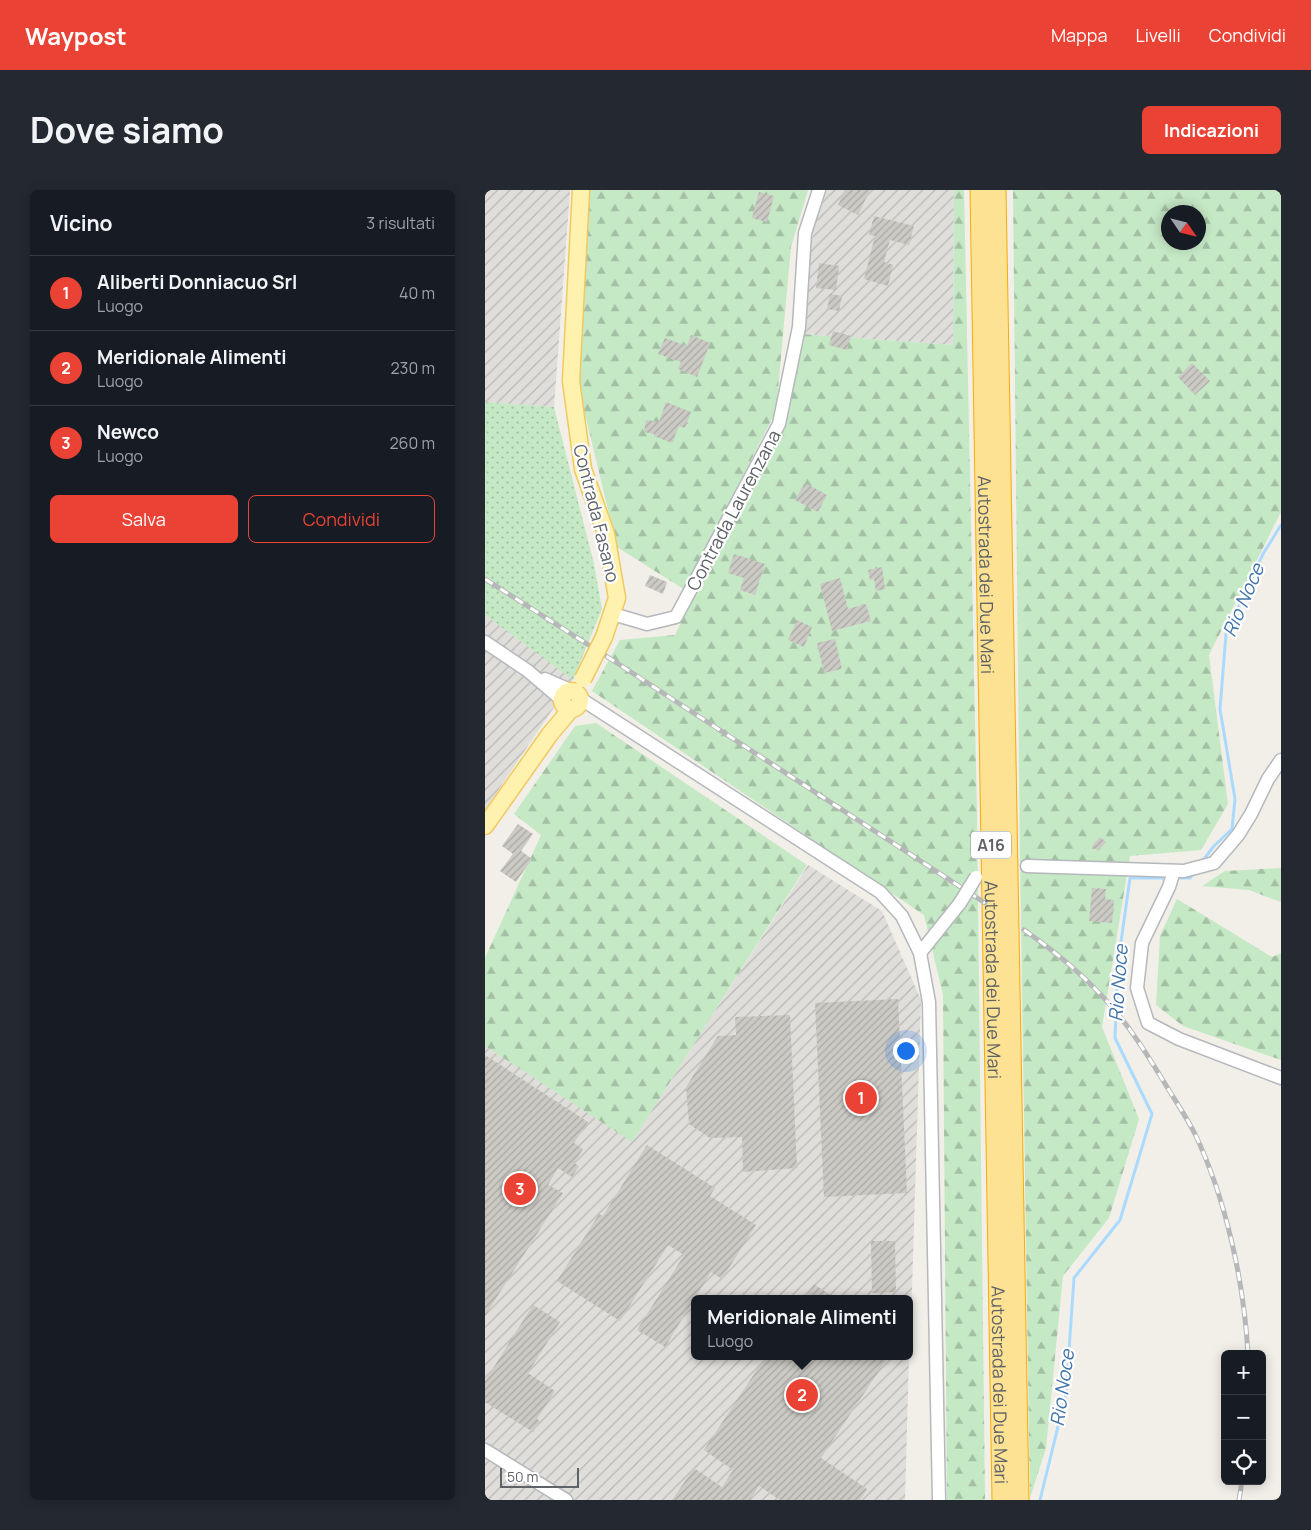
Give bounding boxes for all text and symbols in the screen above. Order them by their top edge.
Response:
text: Waypost [25,19,127,52]
text: Mappa [1051,23,1107,47]
text: Livelli [1135,23,1181,47]
text: Condividi [1209,23,1286,47]
text: Dove siamo [30,106,224,154]
button: Indicazioni [1142,106,1281,154]
north arrow [1161,205,1206,250]
text: Vicino [50,209,113,237]
text: 3 risultati [366,212,435,234]
text: Aliberti Donniacuo Srl [97,269,297,295]
text: 1 [62,282,70,304]
text: 40 m [399,282,435,304]
text: Luogo [97,295,143,317]
text: Meridionale Alimenti [97,344,287,370]
text: 2 [61,357,71,379]
text: 230 m [391,357,435,379]
text: Luogo [97,370,143,392]
text: Newco [97,419,159,445]
street label: Contrada Laurenzana [680,426,786,594]
text: 3 [61,432,71,454]
text: 260 m [389,432,435,454]
street label: Contrada Fasano [568,442,626,584]
text: Luogo [97,445,143,467]
street label: Autostrada dei Due Mari [973,476,1000,674]
button: Salva [50,495,238,543]
button: Condividi [248,495,435,543]
water label: Rio Noce [1216,558,1271,641]
road number: A16 [971,832,1011,858]
street label: Autostrada dei Due Mari [980,880,1007,1079]
water label: Rio Noce [1102,942,1134,1022]
your location [893,1038,919,1064]
pin: 1 [845,1079,877,1117]
pin: 3 [504,1170,536,1208]
street label: Autostrada dei Due Mari [986,1285,1014,1484]
popup [691,1295,913,1360]
text: Meridionale Alimenti [707,1304,897,1330]
text: Luogo [707,1330,753,1352]
water label: Rio Noce [1044,1346,1080,1428]
map controls [1221,1350,1266,1485]
button: + [1221,1350,1266,1395]
pin: 2 [786,1376,818,1414]
button: − [1221,1395,1266,1440]
button: locate [1221,1440,1266,1485]
scale bar [500,1465,579,1488]
text: 50 m [507,1467,538,1486]

